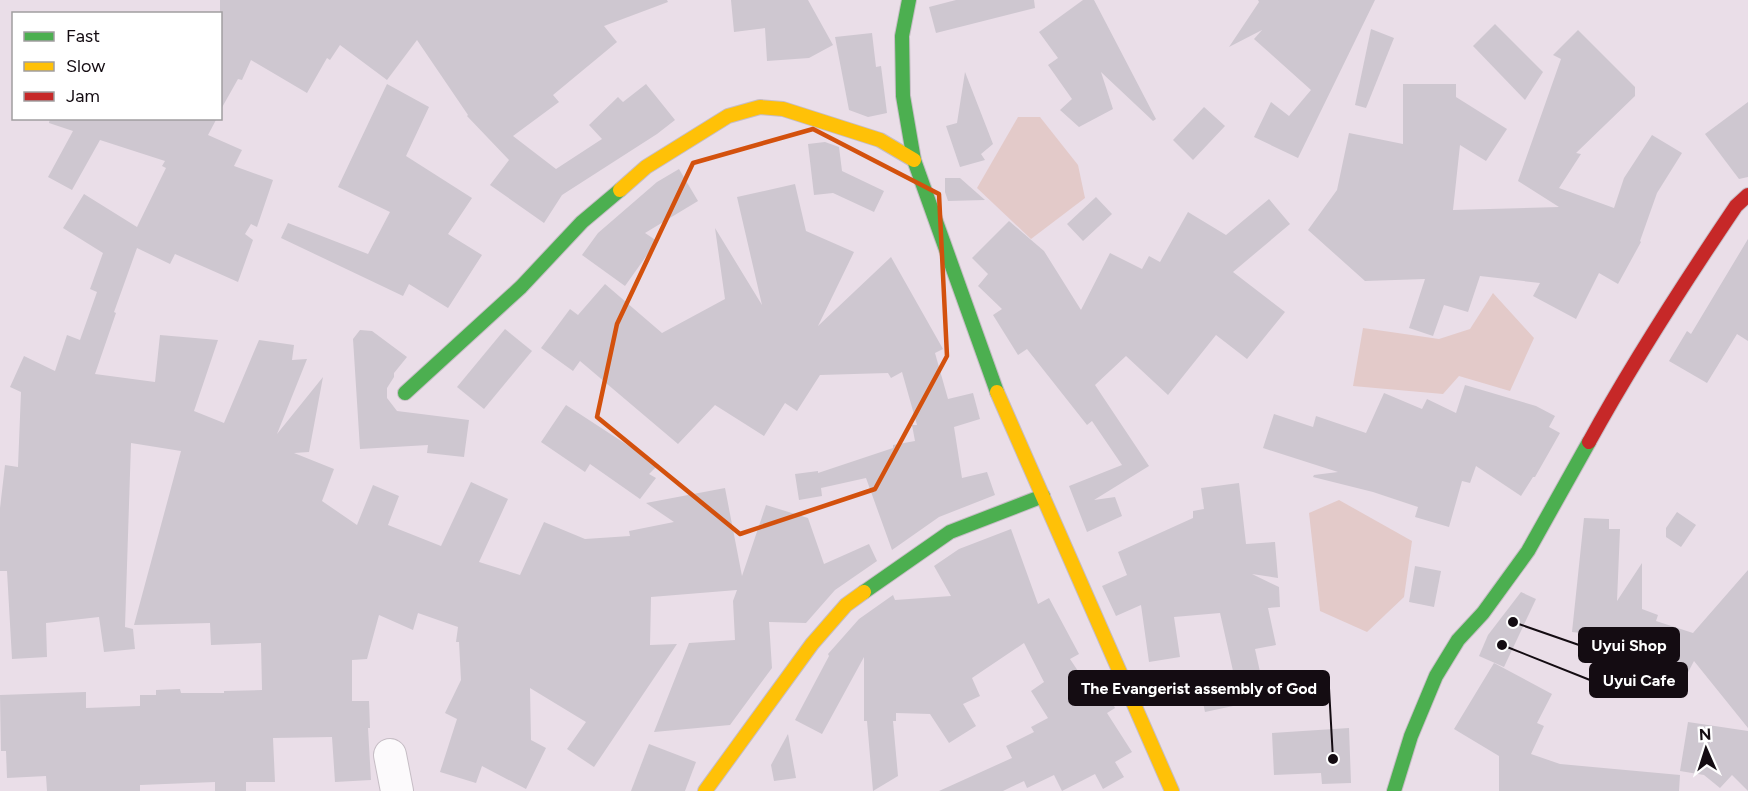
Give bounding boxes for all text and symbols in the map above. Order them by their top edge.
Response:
legend [12,12,222,120]
text: Fast [66,25,100,47]
text: Slow [66,55,105,77]
text: Jam [66,85,100,107]
callout: Uyui Shop [1579,628,1679,662]
text: Uyui Shop [1591,636,1667,655]
callout: Uyui Cafe [1590,663,1687,697]
callout: The Evangerist assembly of God [1069,671,1329,705]
text: Uyui Cafe [1603,671,1675,690]
text: The Evangerist assembly of God [1081,679,1317,698]
north arrow [1676,719,1736,779]
text: N [1699,725,1712,744]

